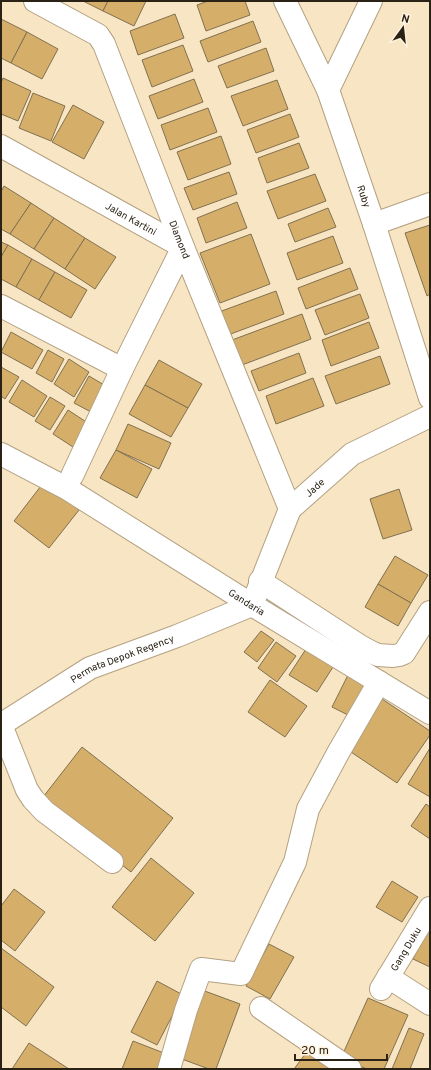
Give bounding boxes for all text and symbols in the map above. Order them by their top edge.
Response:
north arrow [383,8,423,48]
text: N [400,12,411,27]
street label: Ruby [353,184,373,210]
street label: Jalan Kartini [102,200,159,239]
street label: Diamond [165,219,192,261]
street label: Jade [303,476,328,501]
street label: Gandaria [225,587,267,619]
street label: Permata Depok Regency [68,633,176,687]
street label: Gang Duku [388,925,425,974]
scale bar [295,1036,387,1062]
text: 20 m [301,1043,329,1059]

